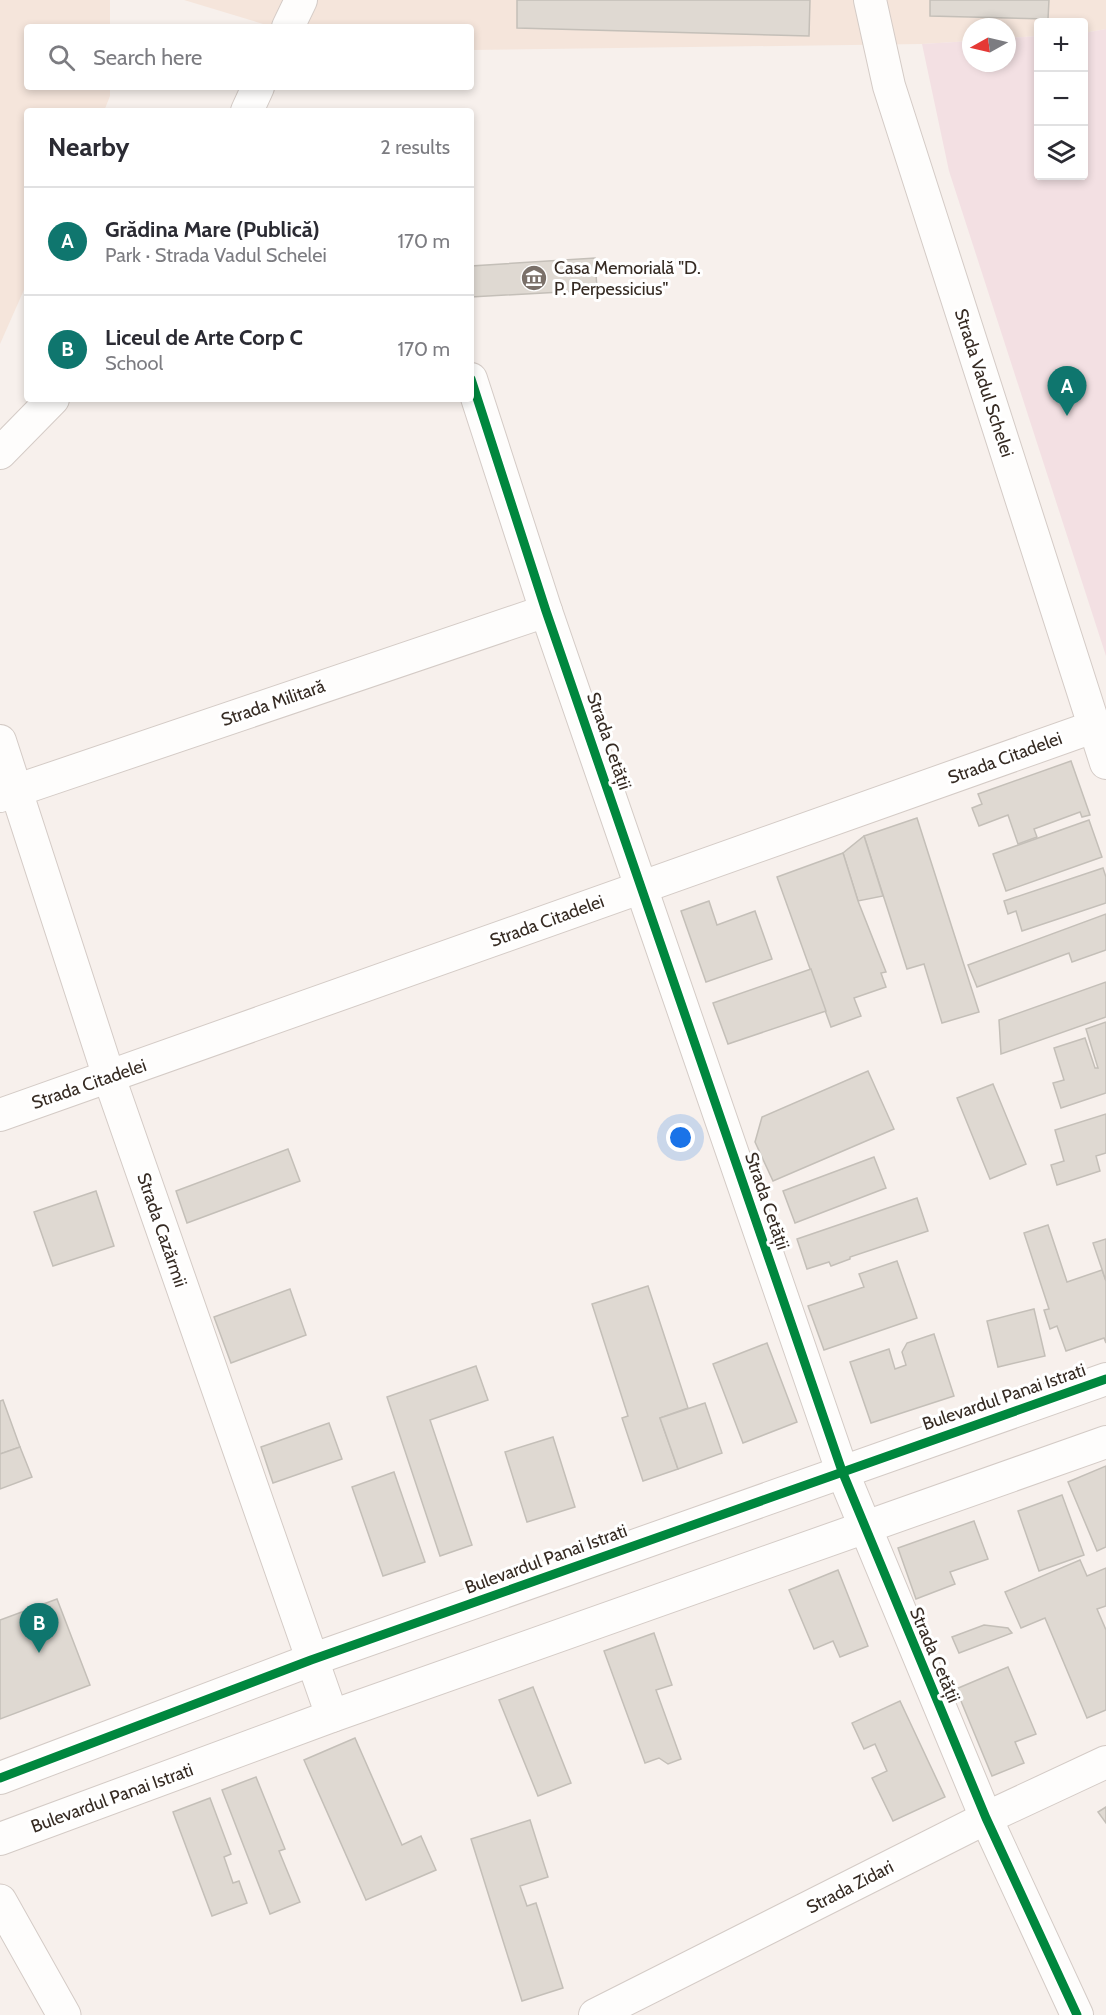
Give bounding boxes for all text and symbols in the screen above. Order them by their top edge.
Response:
north arrow [962,18,1016,72]
map controls [1034,18,1088,180]
button: + [1034,18,1088,72]
search box [24,24,474,90]
icon: search [45,41,78,74]
text: Search here [93,44,202,71]
button: − [1034,72,1088,126]
button: layers [1034,126,1088,180]
text: Nearby [48,131,129,163]
text: 2 results [380,135,450,159]
text: Grădina Mare (Publică) [105,216,320,243]
text: A [61,229,74,253]
text: 170 m [398,229,450,253]
text: Park · Strada Vadul Schelei [105,243,327,267]
place label: Casa Memorială "D. P. Perpessicius" [554,257,701,300]
museum icon: Casa Memorială "D. P. Perpessicius" [519,263,549,293]
street label: Strada Vadul Schelei [950,306,1018,460]
text: Liceul de Arte Corp C [105,324,303,351]
text: B [61,337,74,361]
text: 170 m [398,337,450,361]
text: School [105,351,163,375]
pin: A [1048,366,1086,416]
street label: Strada Militară [218,675,328,731]
street label: Strada Cetății [581,689,636,793]
street label: Strada Citadelei [945,727,1065,789]
street label: Strada Citadelei [487,890,607,952]
street label: Strada Citadelei [29,1054,149,1114]
your location [666,1123,695,1152]
street label: Strada Cetății [739,1149,794,1253]
street label: Strada Cazărmii [132,1170,192,1290]
street label: Bulevardul Panai Istrati [920,1359,1088,1435]
street label: Bulevardul Panai Istrati [462,1519,630,1599]
pin: B [20,1604,58,1653]
street label: Strada Cetății [904,1604,965,1706]
street label: Bulevardul Panai Istrati [28,1758,196,1838]
street label: Strada Zidari [803,1856,897,1918]

